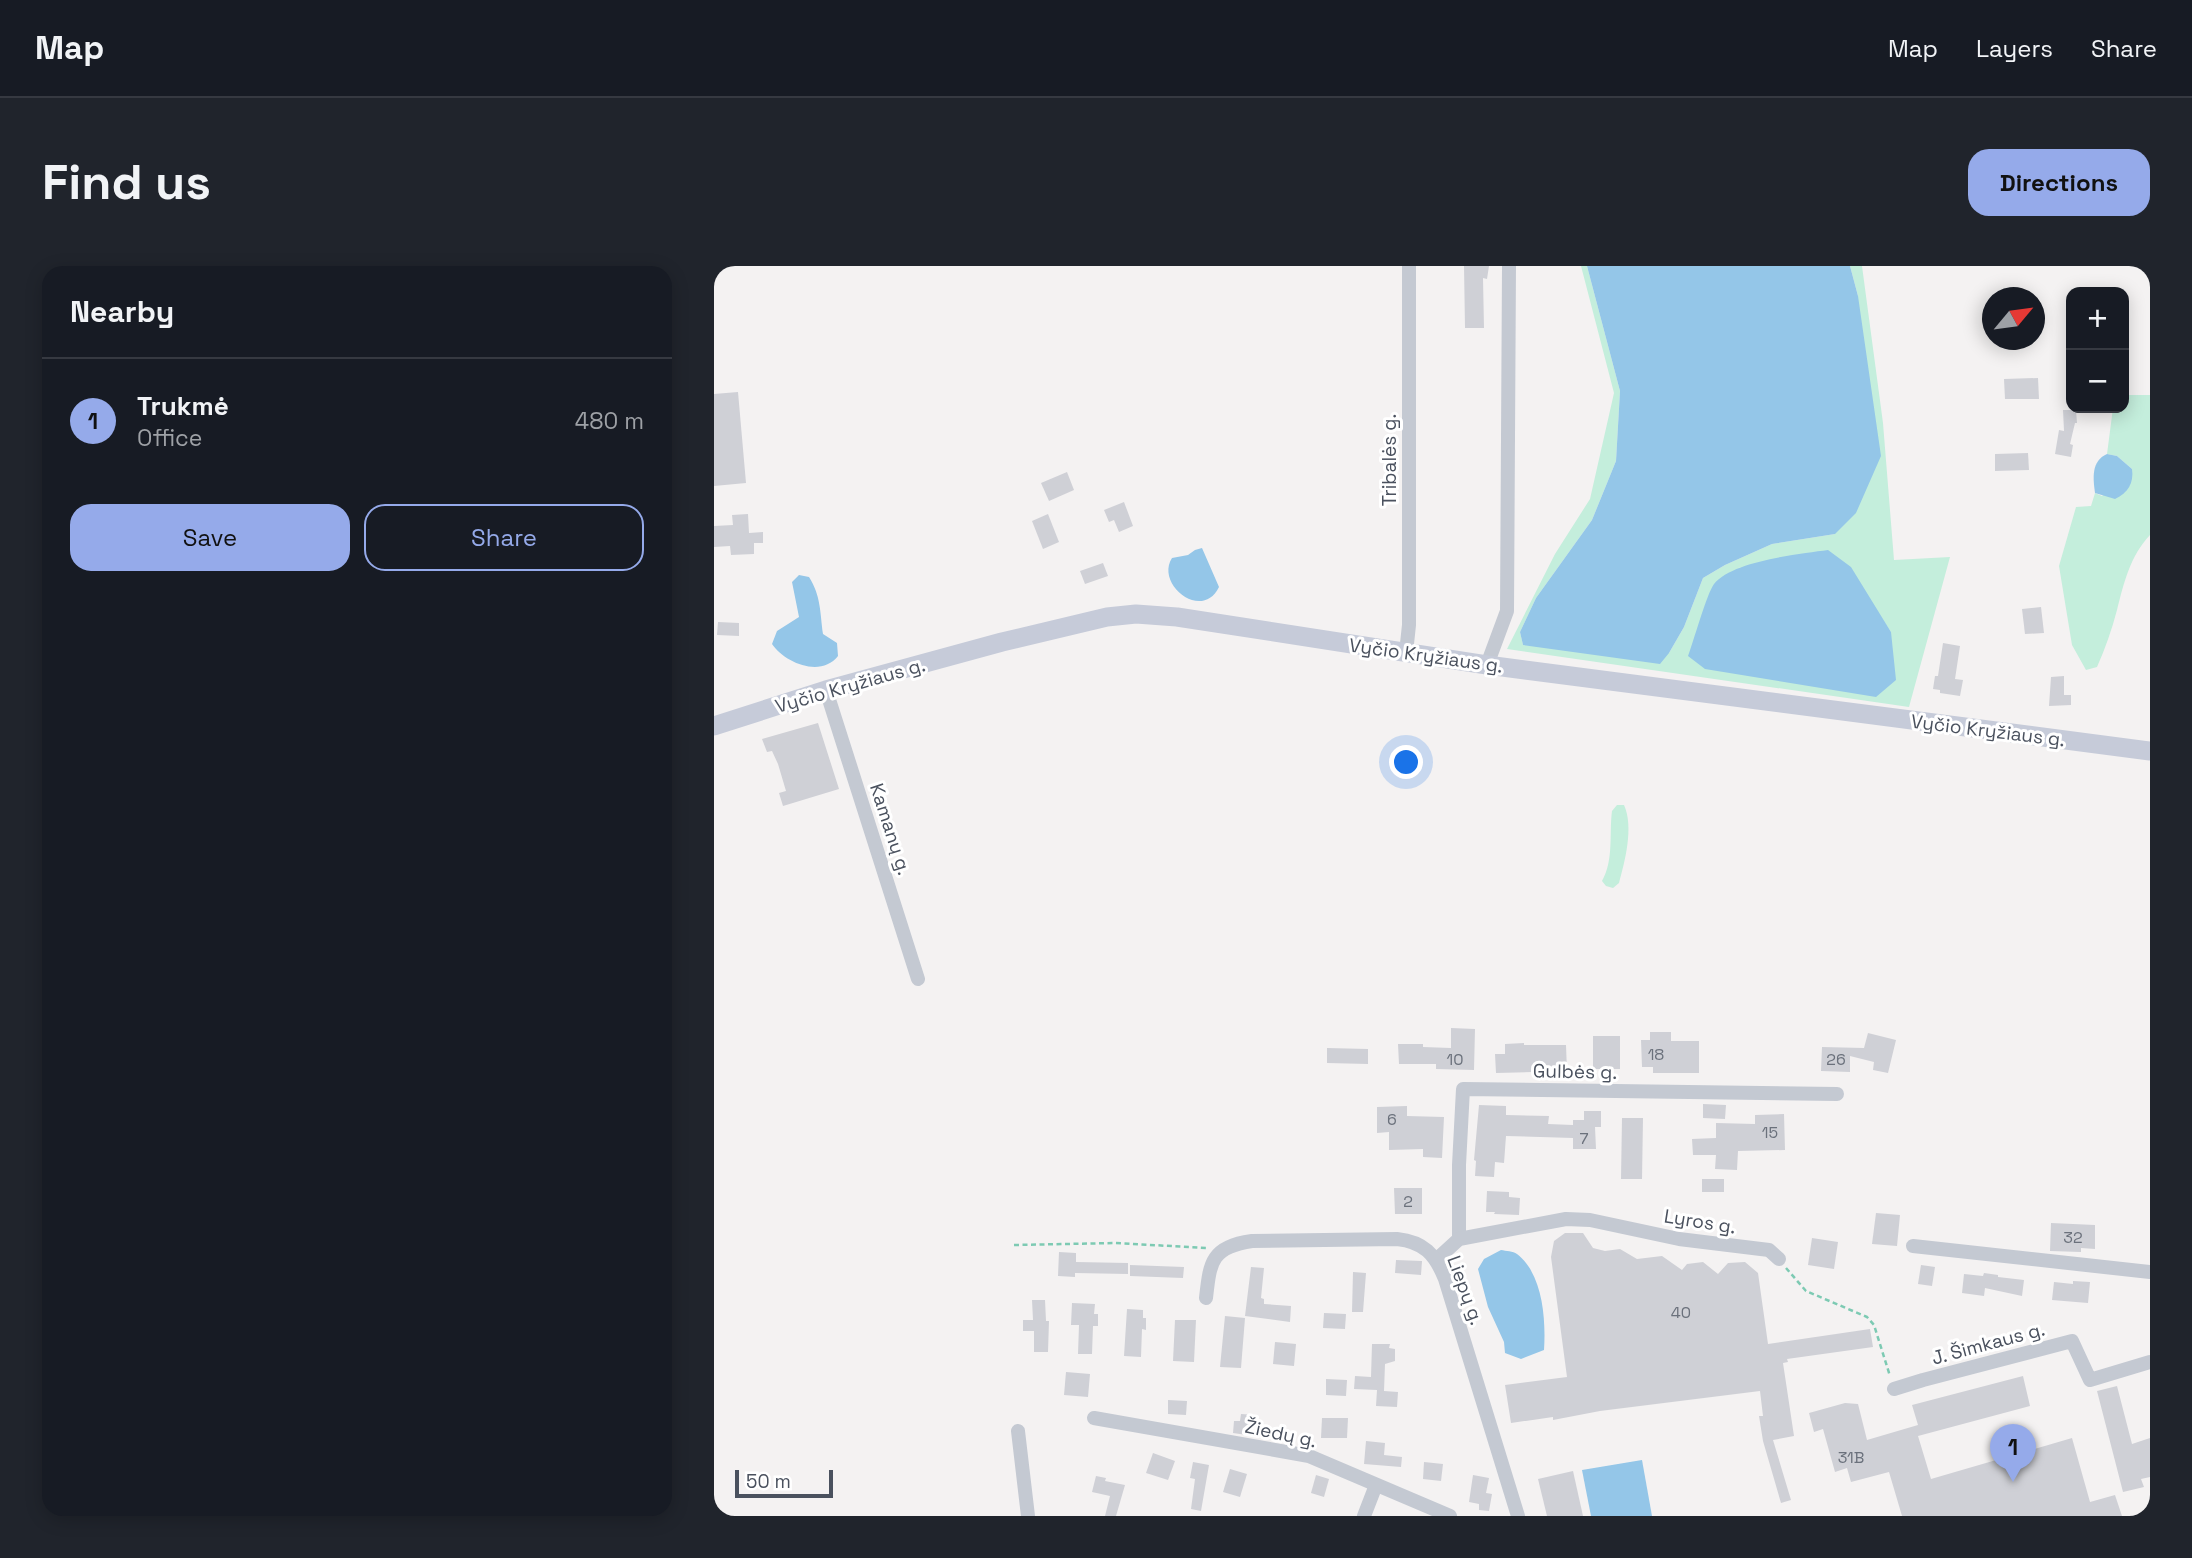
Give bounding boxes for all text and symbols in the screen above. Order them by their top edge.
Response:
text: Map [35,27,104,69]
text: Map [1888,33,1938,64]
text: Layers [1976,33,2053,64]
text: Share [2091,33,2157,64]
button: Directions [1968,149,2150,216]
text: Find us [42,151,211,213]
north arrow [1982,287,2045,350]
map controls [2066,287,2129,413]
button: + [2066,287,2129,350]
text: Nearby [70,292,174,331]
button: − [2066,350,2129,413]
text: Trukmė [137,389,229,423]
text: 1 [88,406,98,436]
text: 480 m [575,406,644,436]
street label: Tribalės g. [1377,414,1402,506]
text: Office [137,423,202,453]
button: Save [70,504,350,571]
button: Share [364,504,644,571]
street label: Vyčio Kryžiaus g. [1347,632,1504,679]
street label: Vyčio Kryžiaus g. [772,652,928,719]
street label: Vyčio Kryžiaus g. [1909,709,2066,752]
your location [1389,745,1423,779]
street label: Kamanų g. [864,780,917,878]
house number: 18 [1648,1044,1664,1065]
house number: 10 [1447,1049,1463,1070]
house number: 26 [1826,1049,1846,1070]
street label: Gulbės g. [1533,1058,1617,1085]
house number: 6 [1387,1109,1397,1130]
house number: 15 [1762,1122,1778,1143]
house number: 7 [1579,1128,1589,1149]
house number: 2 [1403,1191,1413,1212]
street label: Lyros g. [1662,1203,1738,1240]
house number: 32 [2063,1227,2083,1248]
street label: Liepų g. [1441,1252,1490,1328]
house number: 40 [1671,1302,1691,1323]
street label: J. Šimkaus g. [1929,1316,2047,1371]
street label: Žiedų g. [1243,1414,1319,1453]
pin: 1 [1990,1424,2036,1482]
house number: 31B [1838,1447,1864,1468]
scale bar [735,1467,833,1499]
text: 50 m [746,1469,791,1494]

